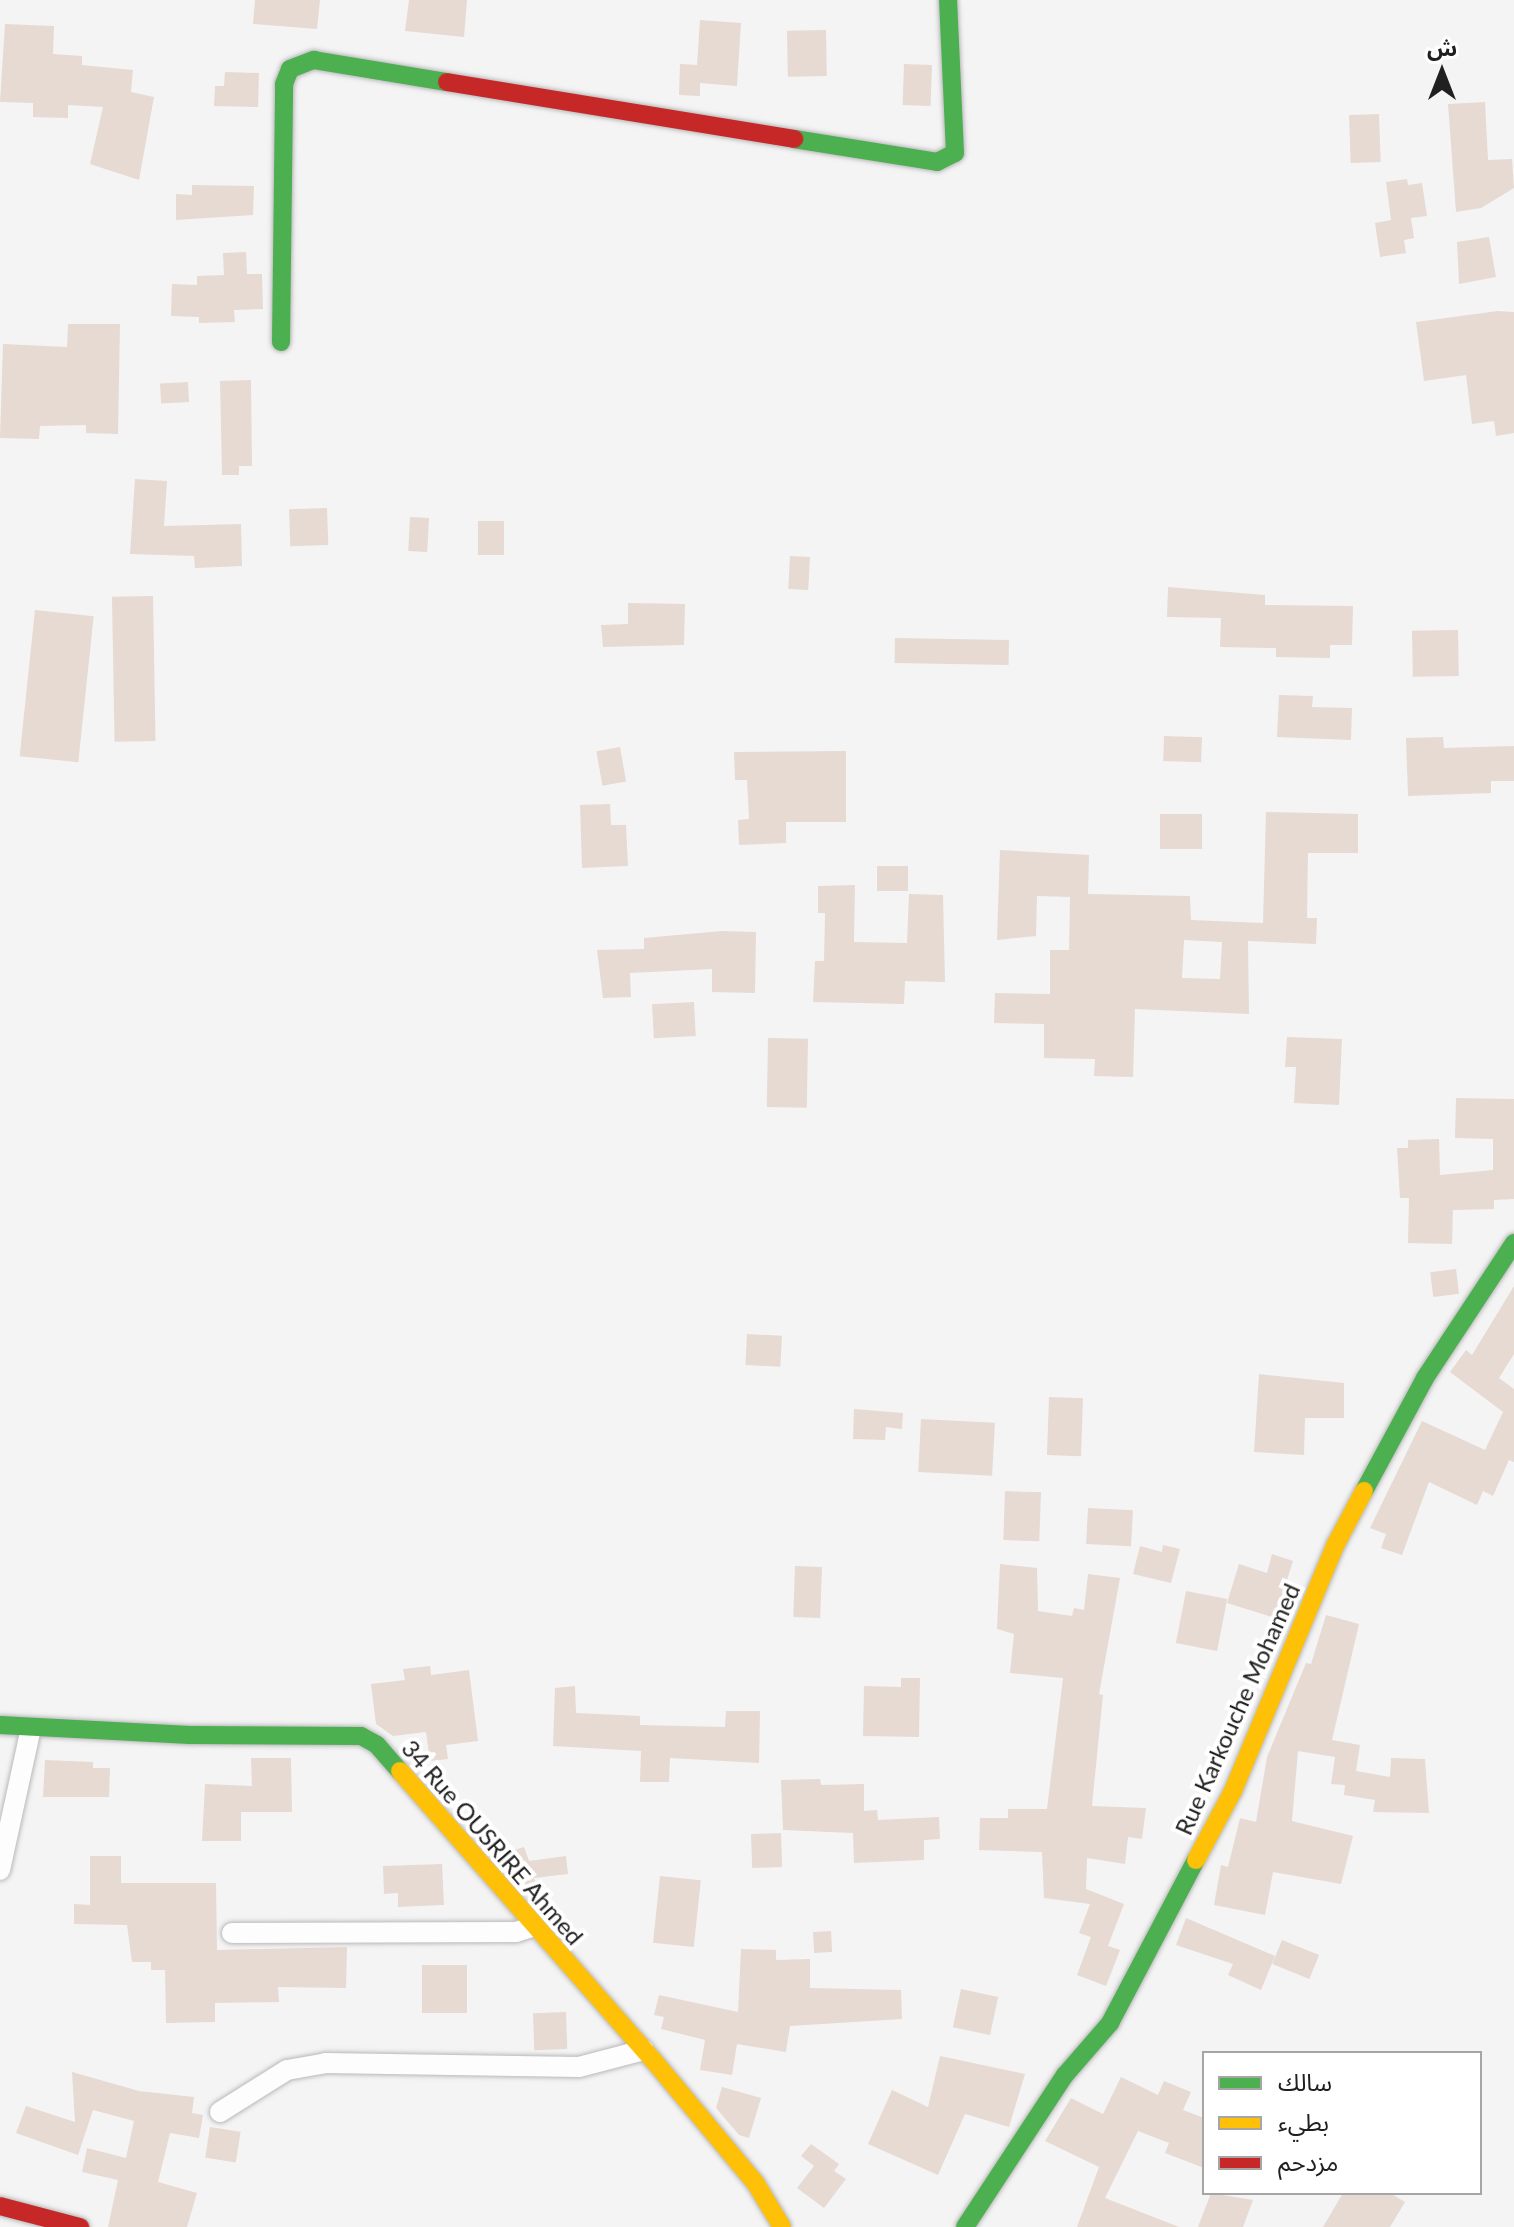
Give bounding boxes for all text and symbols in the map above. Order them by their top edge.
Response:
north arrow [1402,32,1482,112]
text: ش [1427,34,1457,61]
street label: Rue Karkouche Mohamed [1169,1579,1305,1839]
street label: 34 Rue OUSRIRE Ahmed [396,1733,590,1951]
legend [1202,2051,1482,2195]
text: سالك [1278,2067,1332,2096]
text: بطيء [1278,2107,1329,2136]
text: مزدحم [1278,2147,1338,2176]

